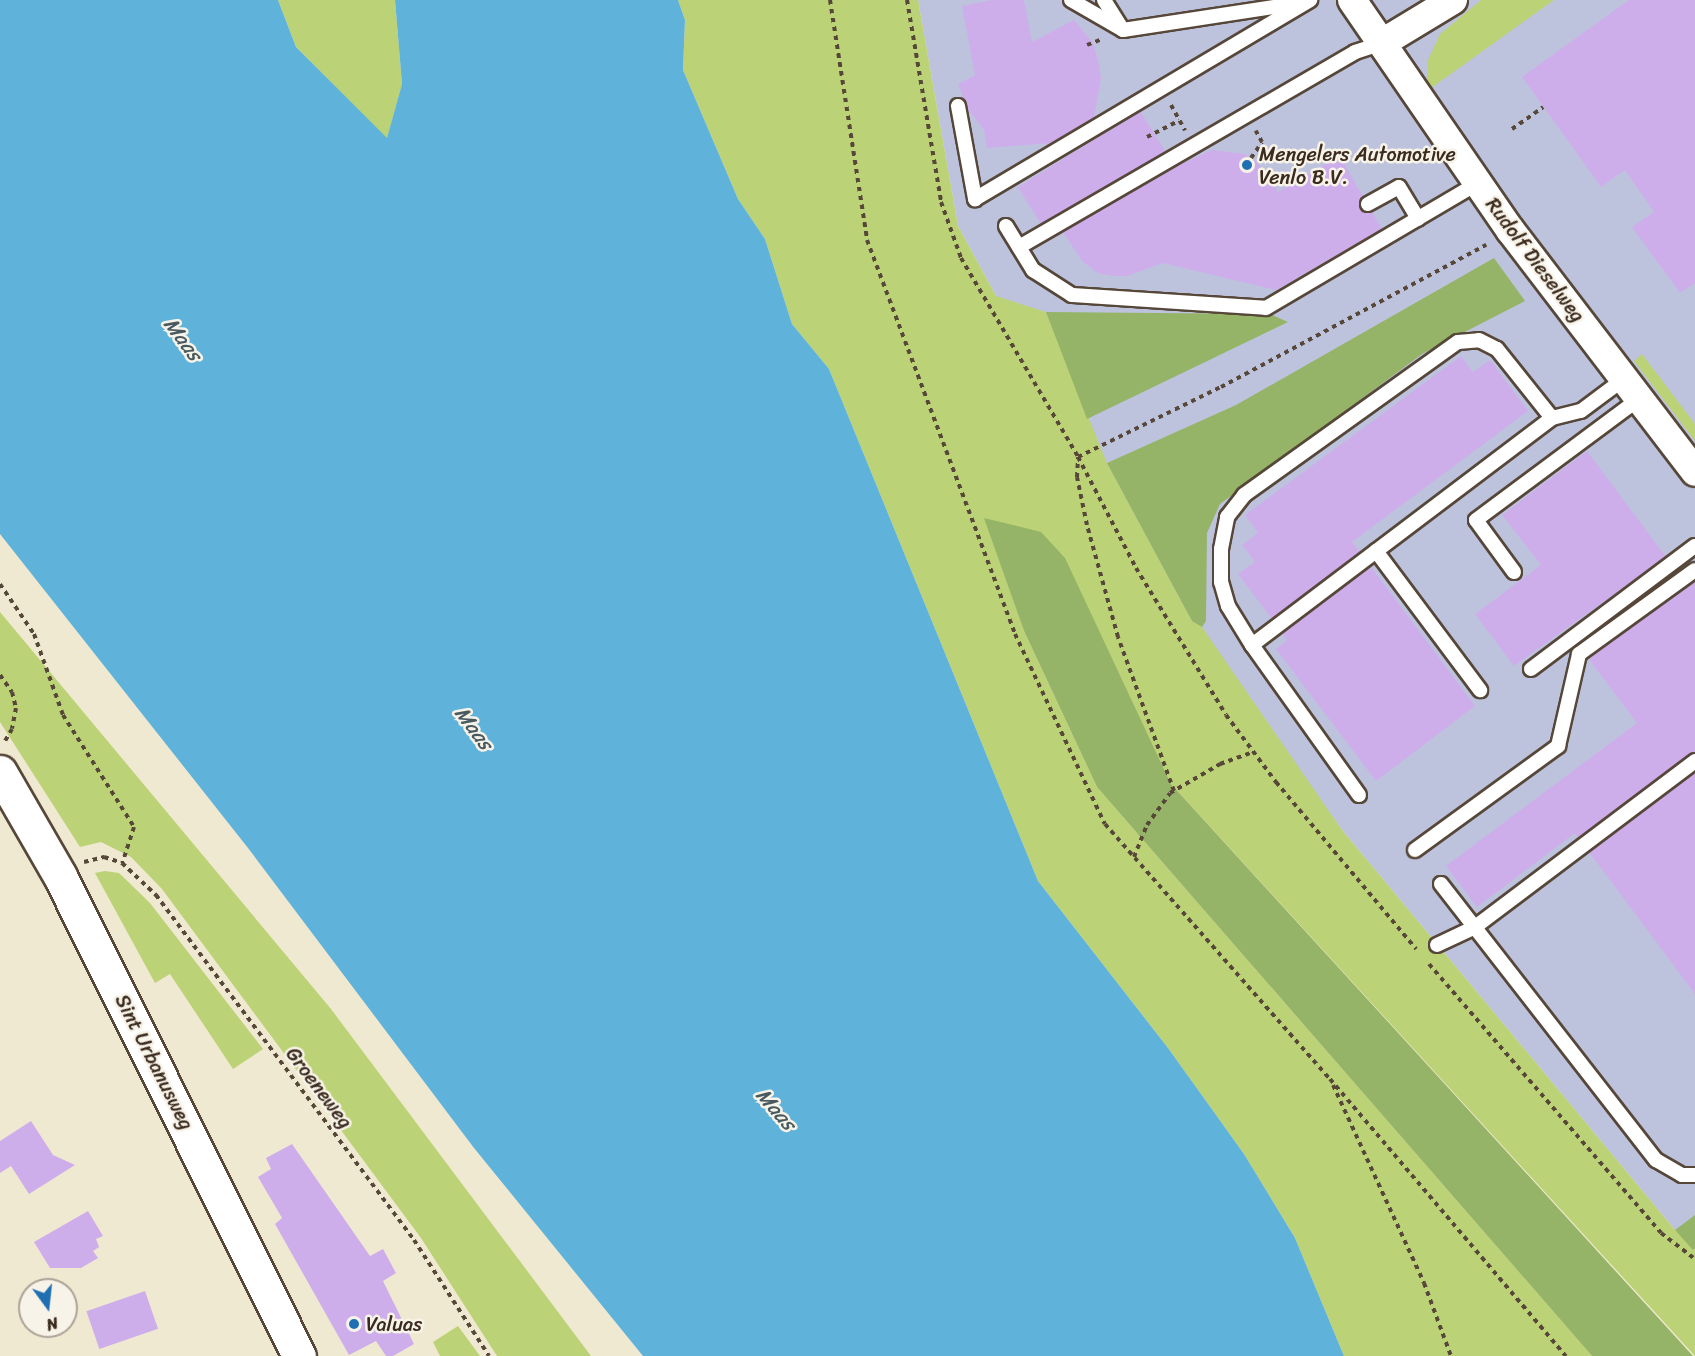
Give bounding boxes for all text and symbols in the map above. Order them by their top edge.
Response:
place label: Mengelers Automotive Venlo B.V. [1259,142,1456,189]
marker: Mengelers Automotive Venlo B.V. [1240,158,1254,172]
street label: Rudolf Dieselweg [1480,193,1590,327]
water label: Maas [159,312,207,366]
water label: Maas [450,701,498,755]
street label: Sint Urbanusweg [109,990,199,1134]
street label: Groeneweg [281,1043,357,1133]
water label: Maas [751,1083,801,1135]
north arrow [18,1278,78,1338]
text: N [43,1308,61,1339]
place label: Valuas [366,1312,422,1336]
marker: Valuas [347,1317,361,1331]

